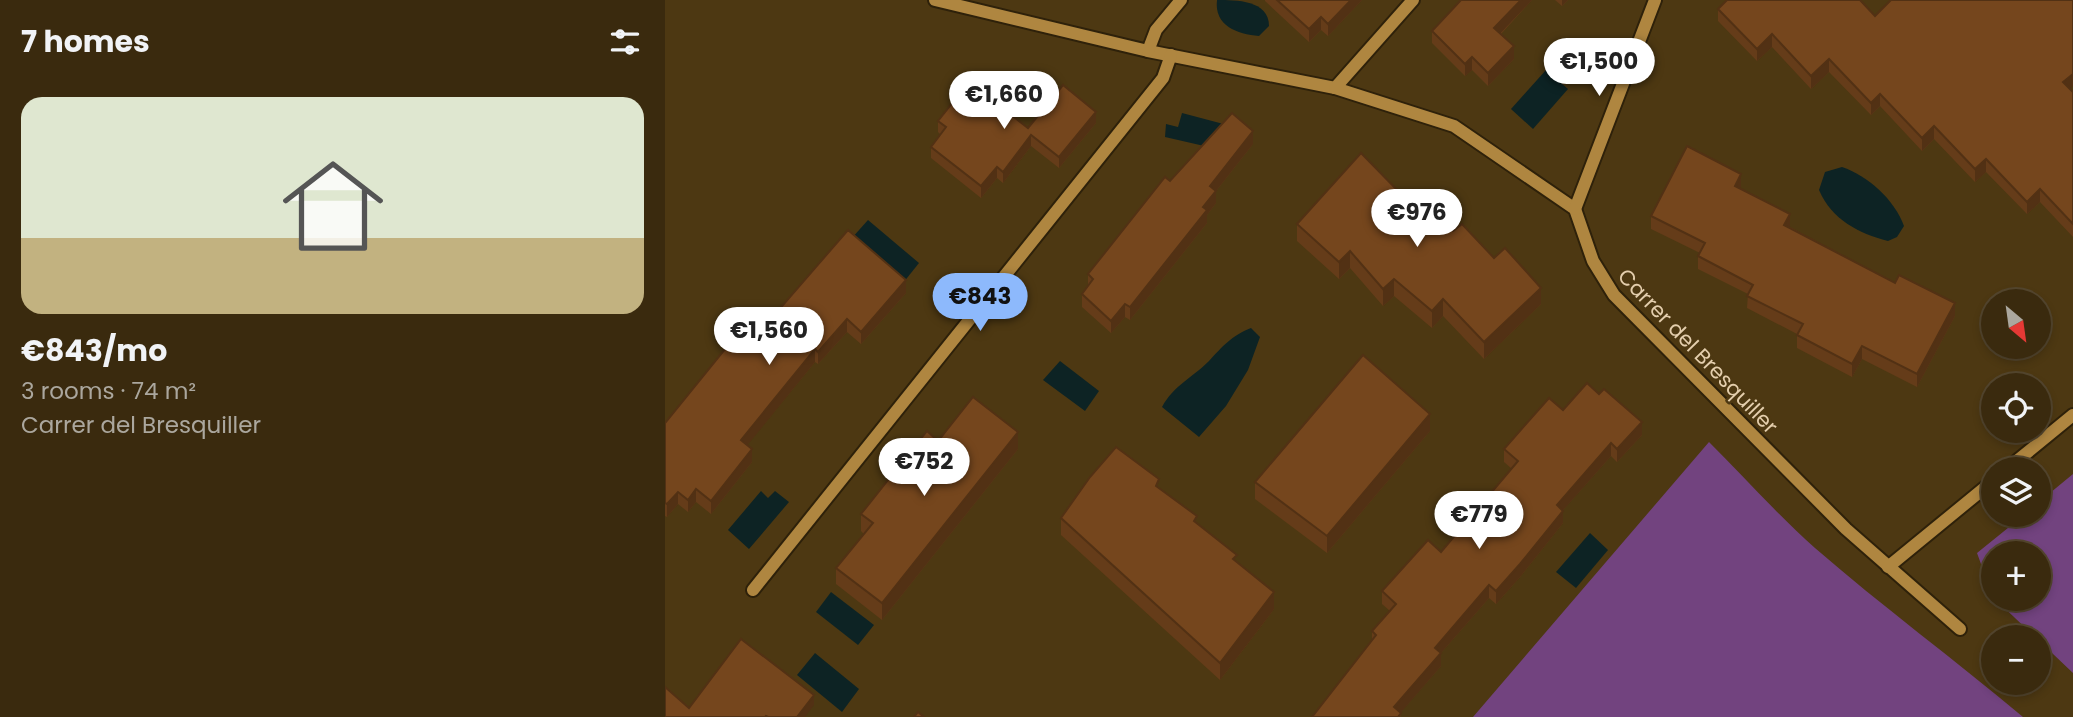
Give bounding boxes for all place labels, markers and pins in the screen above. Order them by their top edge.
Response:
pin: €1,500 [1542,38,1656,98]
pin: €1,660 [947,72,1061,131]
pin: €976 [1376,190,1458,249]
pin: €843 [939,274,1021,333]
pin: €1,560 [712,308,826,367]
pin: €752 [883,438,965,498]
pin: €779 [1438,491,1520,551]

